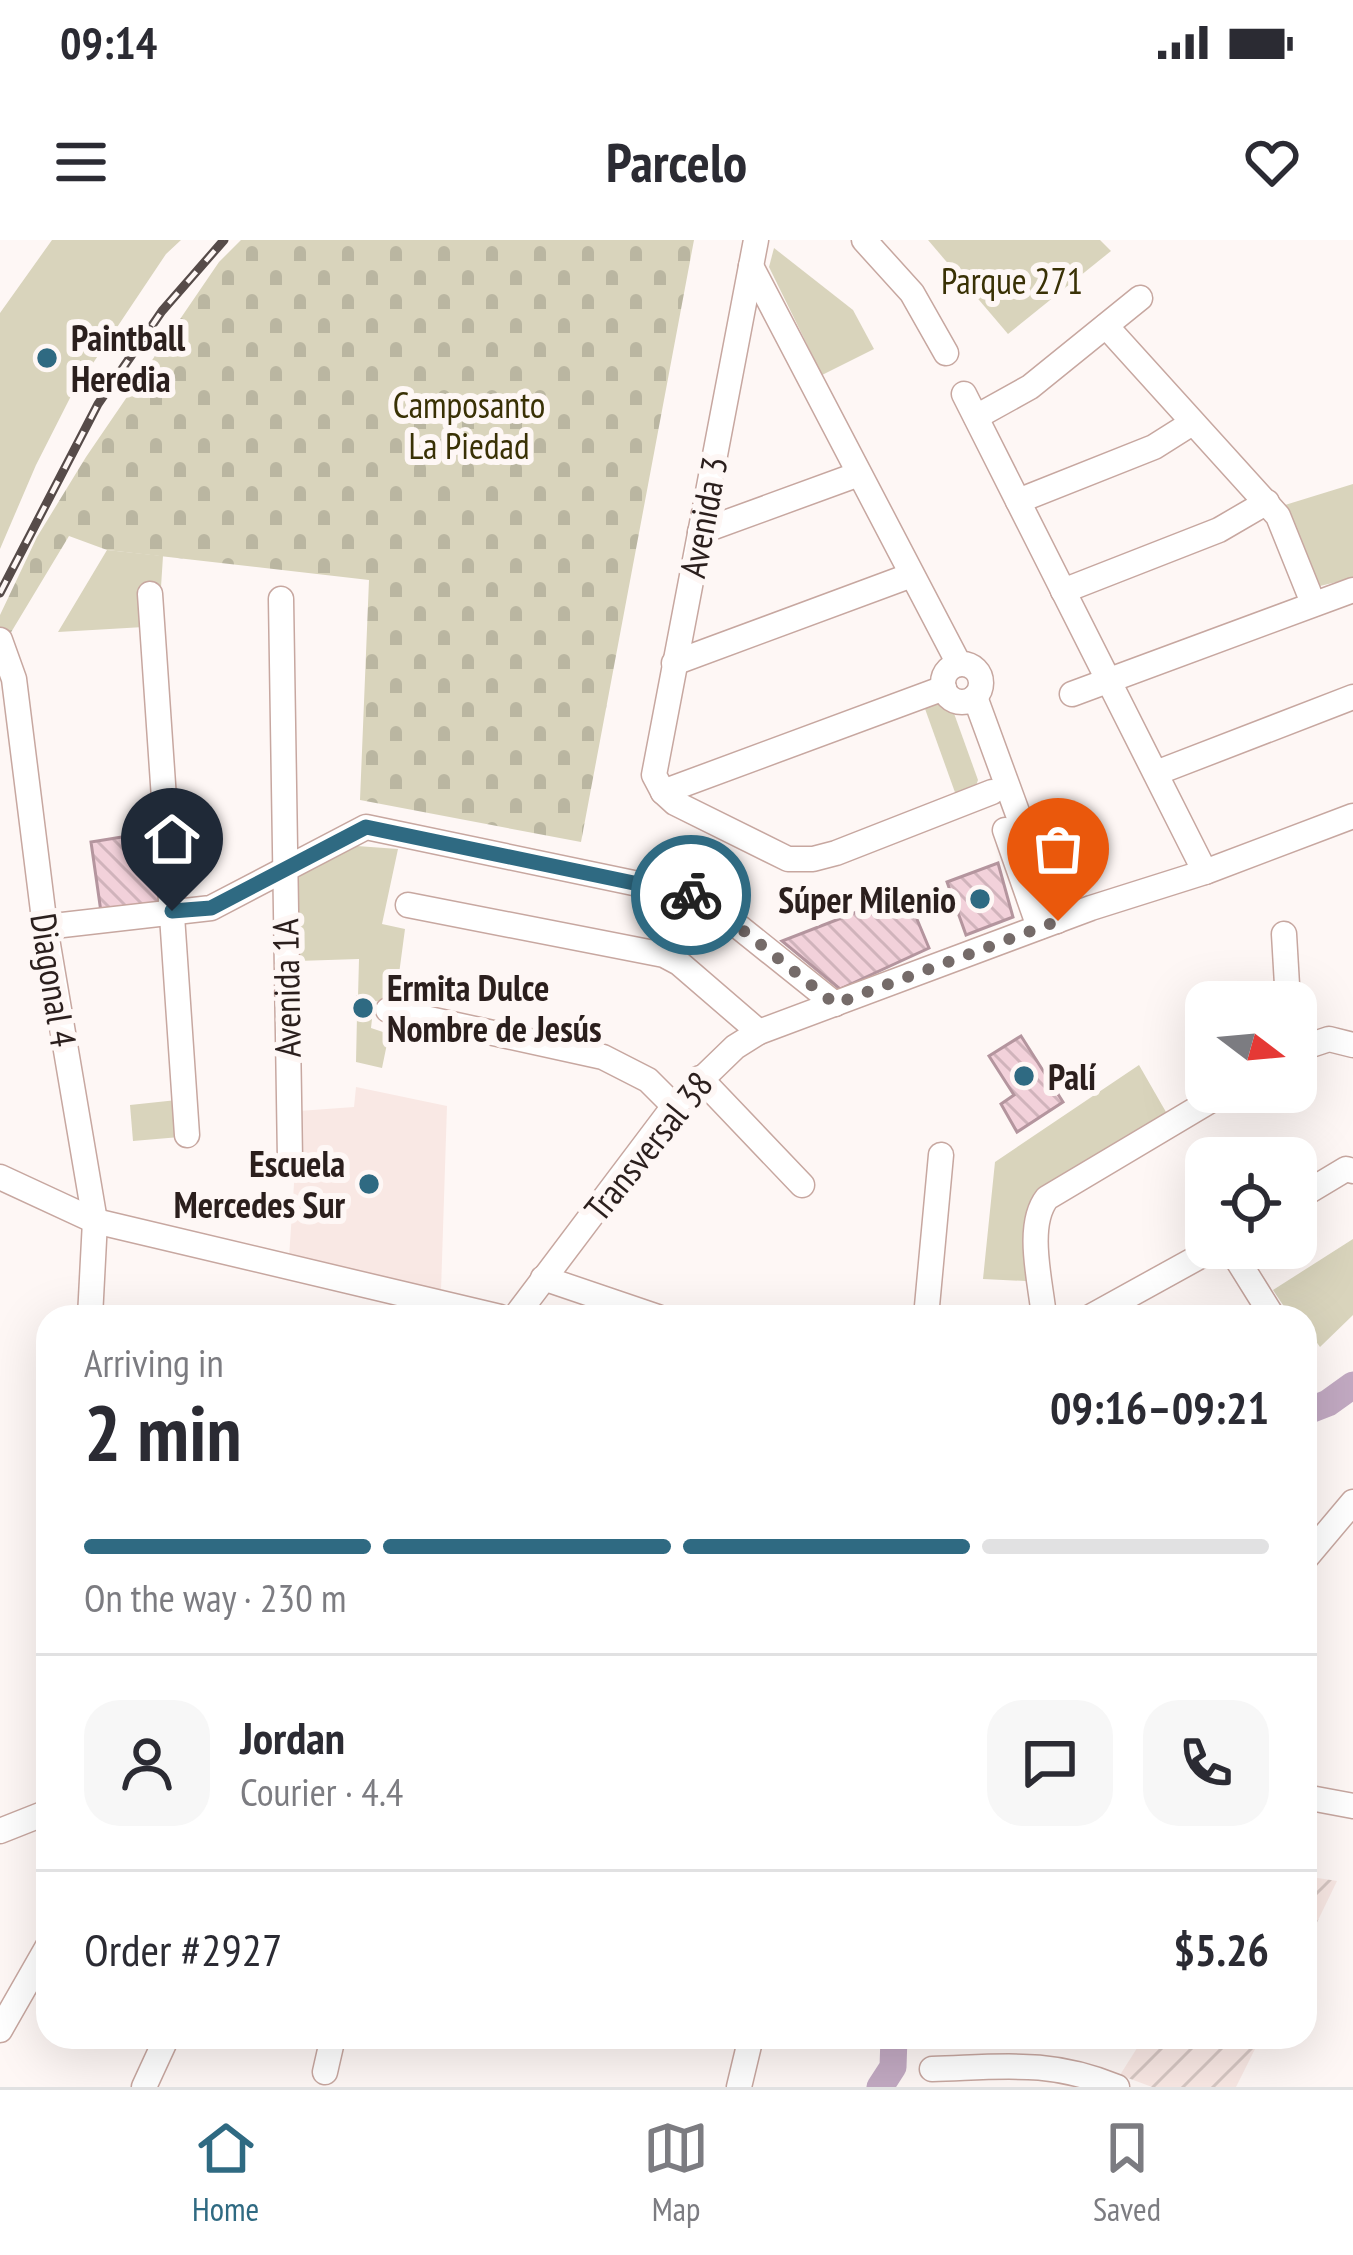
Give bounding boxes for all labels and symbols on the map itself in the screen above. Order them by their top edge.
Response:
park label: Parque 271 [941,257,1083,304]
place label: Paintball Heredia [71,314,186,402]
marker: Paintball Heredia [34,345,60,371]
park label: Camposanto La Piedad [393,381,545,469]
street label: Avenida 3 [668,453,738,581]
pin [121,788,223,911]
pin [1007,798,1109,921]
courier [631,835,751,955]
place label: Súper Milenio [778,876,956,923]
marker: Súper Milenio [967,886,993,912]
street label: Diagonal 4 [20,910,88,1050]
street label: Avenida 1A [261,918,311,1058]
place label: Ermita Dulce Nombre de Jesús [387,964,602,1052]
north arrow [1185,981,1317,1113]
marker: Ermita Dulce Nombre de Jesús [350,995,376,1021]
place label: Palí [1048,1053,1096,1100]
street label: Transversal 38 [573,1062,723,1230]
marker: Palí [1011,1063,1037,1089]
place label: Escuela Mercedes Sur [174,1140,345,1228]
marker: Escuela Mercedes Sur [356,1171,382,1197]

